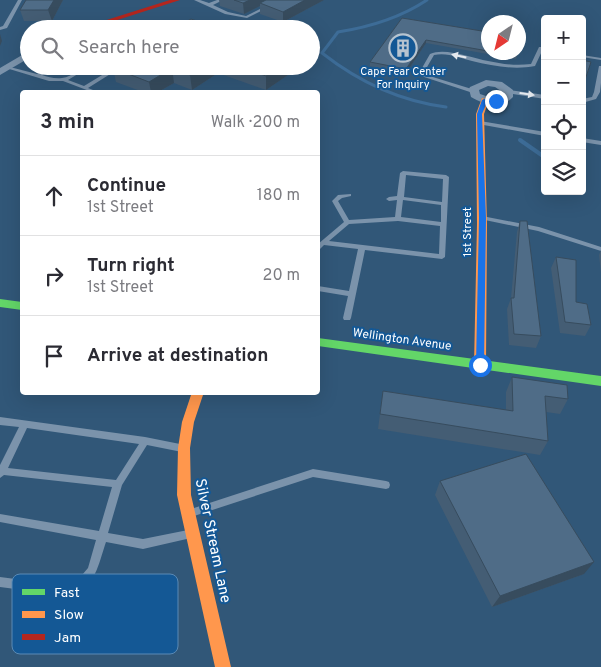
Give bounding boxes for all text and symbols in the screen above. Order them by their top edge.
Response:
north arrow [481,15,526,60]
map controls [541,15,586,195]
button: + [541,15,586,60]
search box [20,20,320,75]
building icon: Cape Fear Center For Inquiry [388,33,418,63]
icon: search [38,34,66,62]
text: Search here [78,36,180,60]
one-way arrow [451,52,466,60]
button: − [541,60,586,105]
place label: Cape Fear Center For Inquiry [360,65,446,92]
route end [485,90,508,113]
one-way arrow [519,90,535,98]
button: locate [541,105,586,150]
text: 3 min [40,109,95,136]
text: Walk · 200 m [211,113,300,133]
button: layers [541,150,586,195]
text: Continue [87,174,166,198]
icon: ahead [40,182,68,210]
text: 180 m [257,186,300,206]
text: 1st Street [87,198,154,218]
street label: 1st Street [460,207,476,257]
text: Turn right [87,254,175,278]
icon: right [40,262,68,290]
text: 20 m [263,266,300,286]
text: 1st Street [87,278,154,298]
street label: Wellington Avenue [352,325,452,355]
icon: arrive [40,342,68,370]
text: Arrive at destination [87,344,268,368]
route start [469,354,492,377]
street label: Silver Stream Lane [190,477,234,605]
legend [12,574,178,654]
text: Fast [54,585,80,602]
text: Slow [54,607,84,624]
text: Jam [54,630,81,647]

